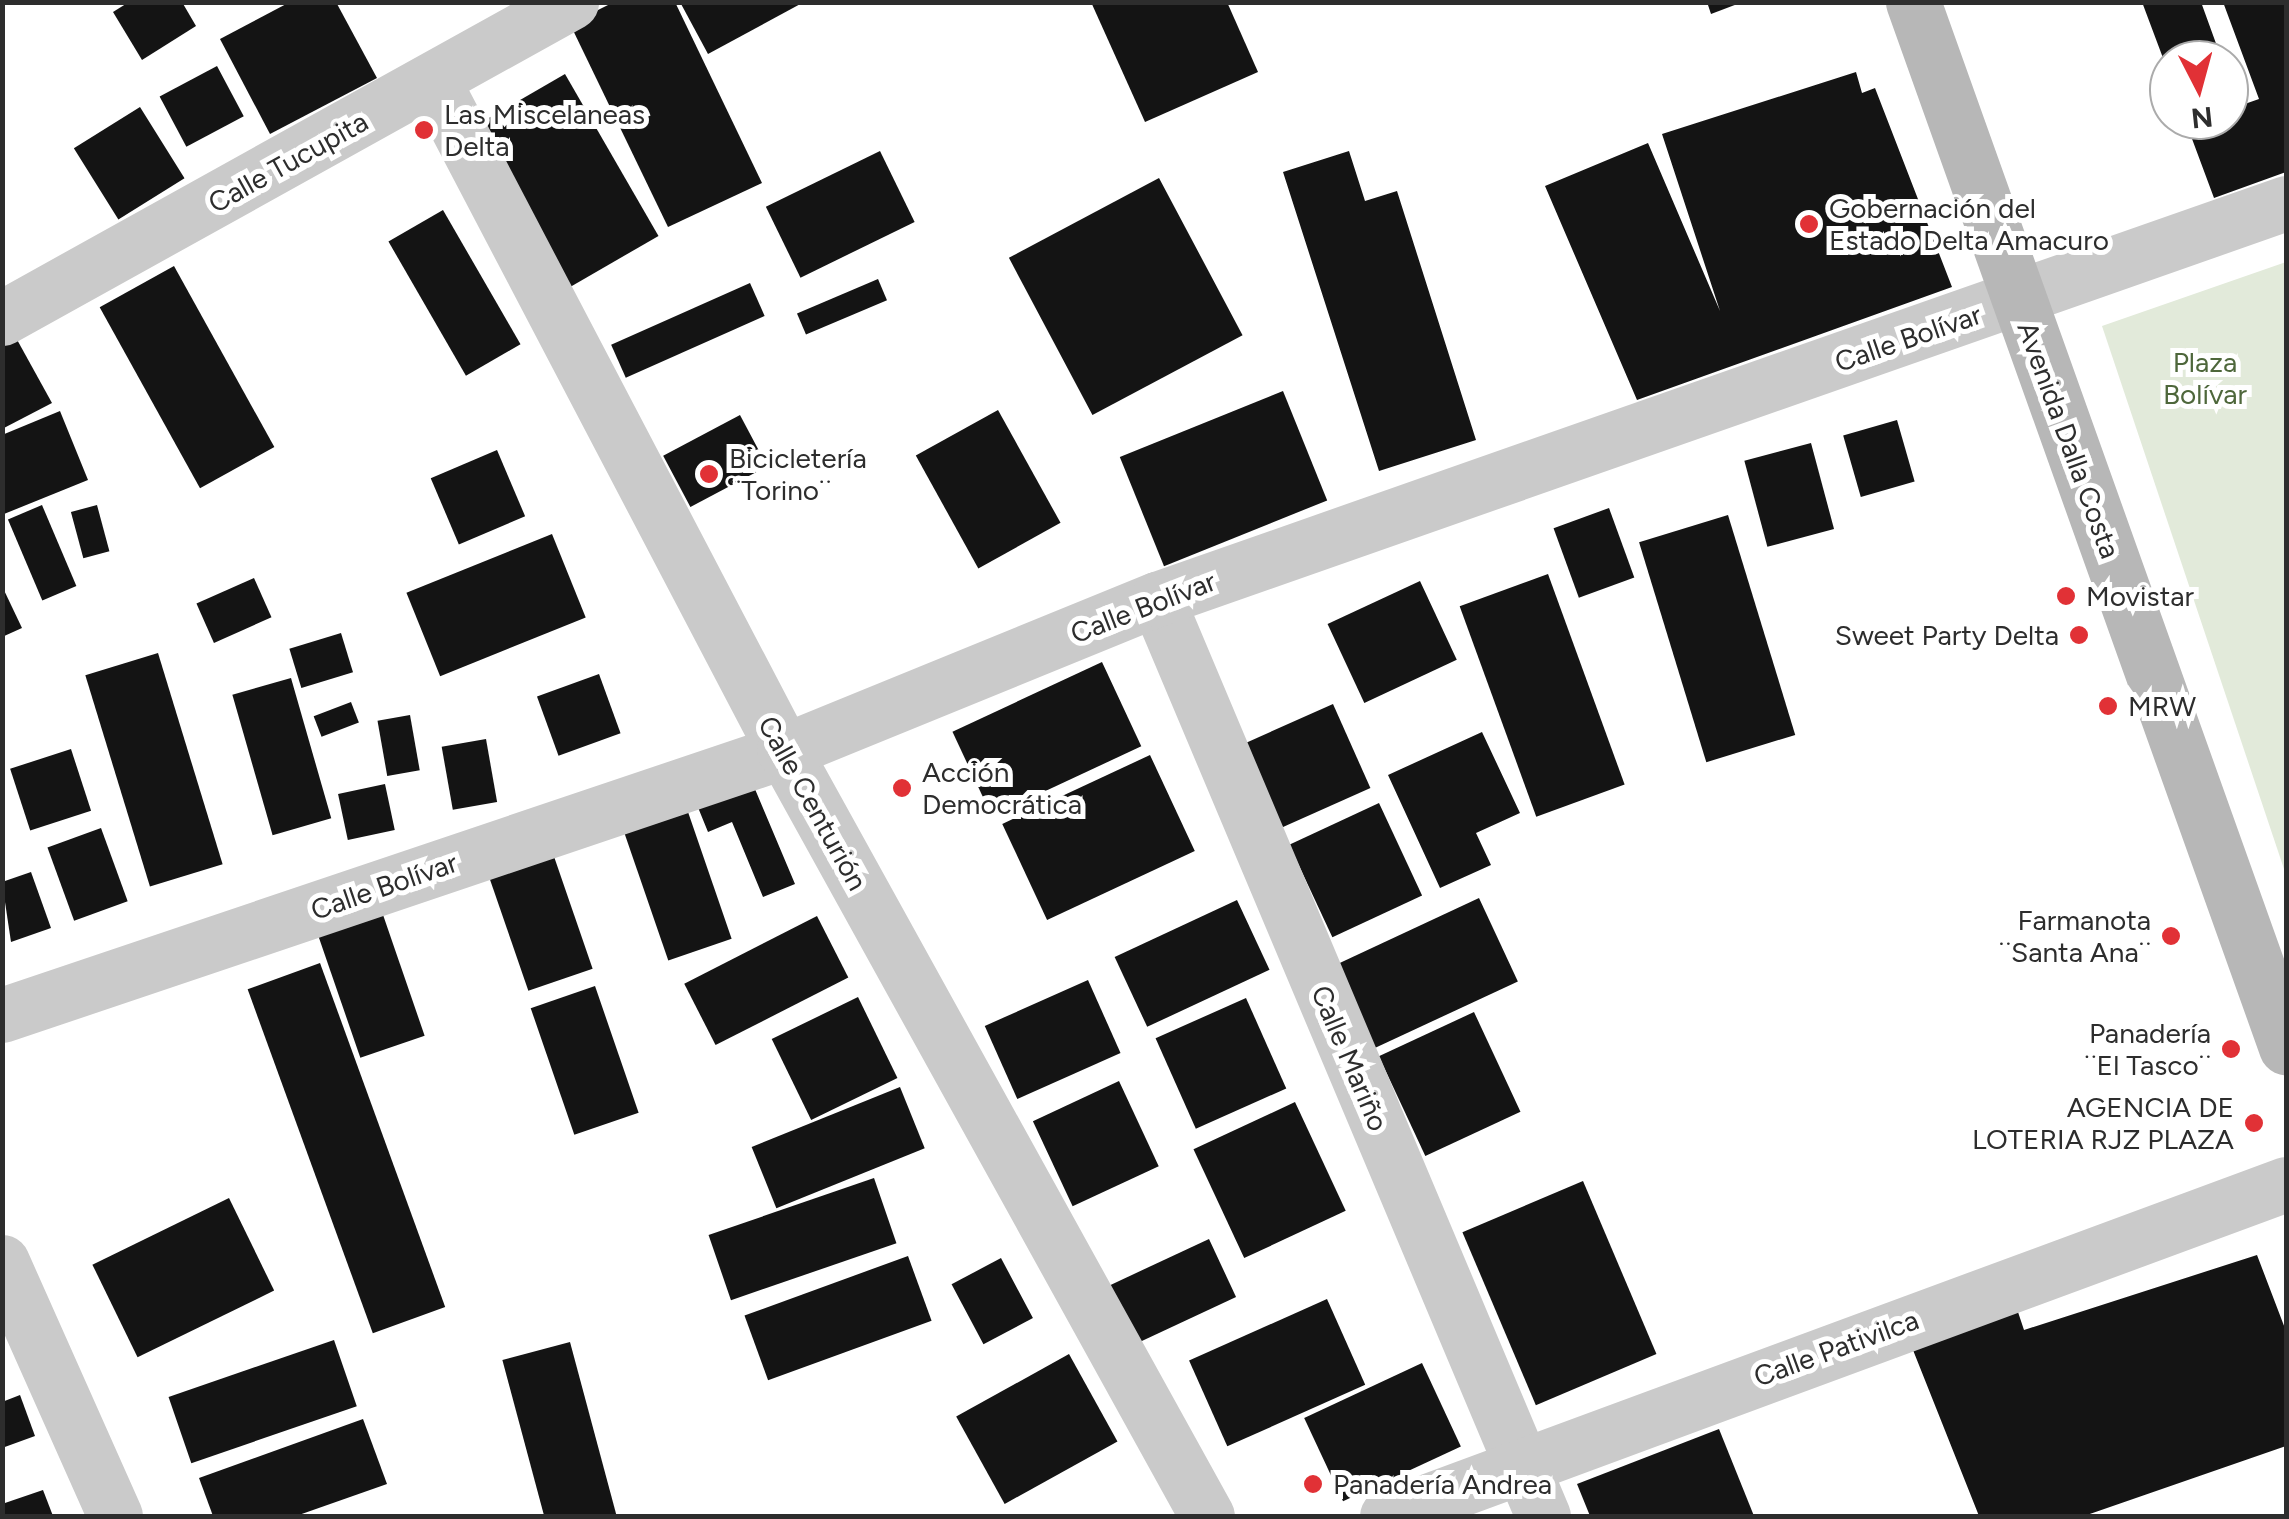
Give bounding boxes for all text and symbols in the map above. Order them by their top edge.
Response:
north arrow [2149,40,2249,140]
place label: Las Miscelaneas Delta [444,97,645,163]
text: N [2189,100,2214,136]
street label: Calle Tucupita [202,104,374,220]
marker: Las Miscelaneas Delta [413,119,435,141]
place label: Gobernación del Estado Delta Amacuro [1829,191,2109,257]
marker: Gobernación del Estado Delta Amacuro [1798,213,1820,235]
street label: Calle Bolívar [1830,297,1986,379]
street label: Avenida Dalla Costa [2011,317,2127,563]
park label: Plaza Bolívar [2163,345,2247,411]
place label: Bicicletería ¨Torino¨ [729,441,867,507]
marker: Bicicletería ¨Torino¨ [698,463,720,485]
street label: Calle Bolívar [1066,564,1220,650]
place label: Movistar [2086,579,2194,613]
marker: Movistar [2055,585,2077,607]
place label: Sweet Party Delta [1835,618,2059,652]
marker: Sweet Party Delta [2068,624,2090,646]
place label: MRW [2128,689,2196,723]
marker: MRW [2097,695,2119,717]
street label: Calle Centurión [751,710,875,896]
place label: Acción Democrática [922,755,1082,821]
marker: Acción Democrática [891,777,913,799]
street label: Calle Bolívar [306,845,462,927]
place label: Farmanota ¨Santa Ana¨ [1999,903,2151,969]
marker: Farmanota ¨Santa Ana¨ [2160,925,2182,947]
street label: Calle Mariño [1304,980,1396,1136]
place label: Panadería ¨El Tasco¨ [2084,1016,2211,1082]
marker: Panadería ¨El Tasco¨ [2220,1038,2242,1060]
place label: AGENCIA DE LOTERIA RJZ PLAZA [1972,1090,2234,1156]
marker: AGENCIA DE LOTERIA RJZ PLAZA [2243,1112,2265,1134]
street label: Calle Pativilca [1749,1303,1923,1393]
place label: Panadería Andrea [1333,1467,1552,1501]
marker: Panadería Andrea [1302,1473,1324,1495]

